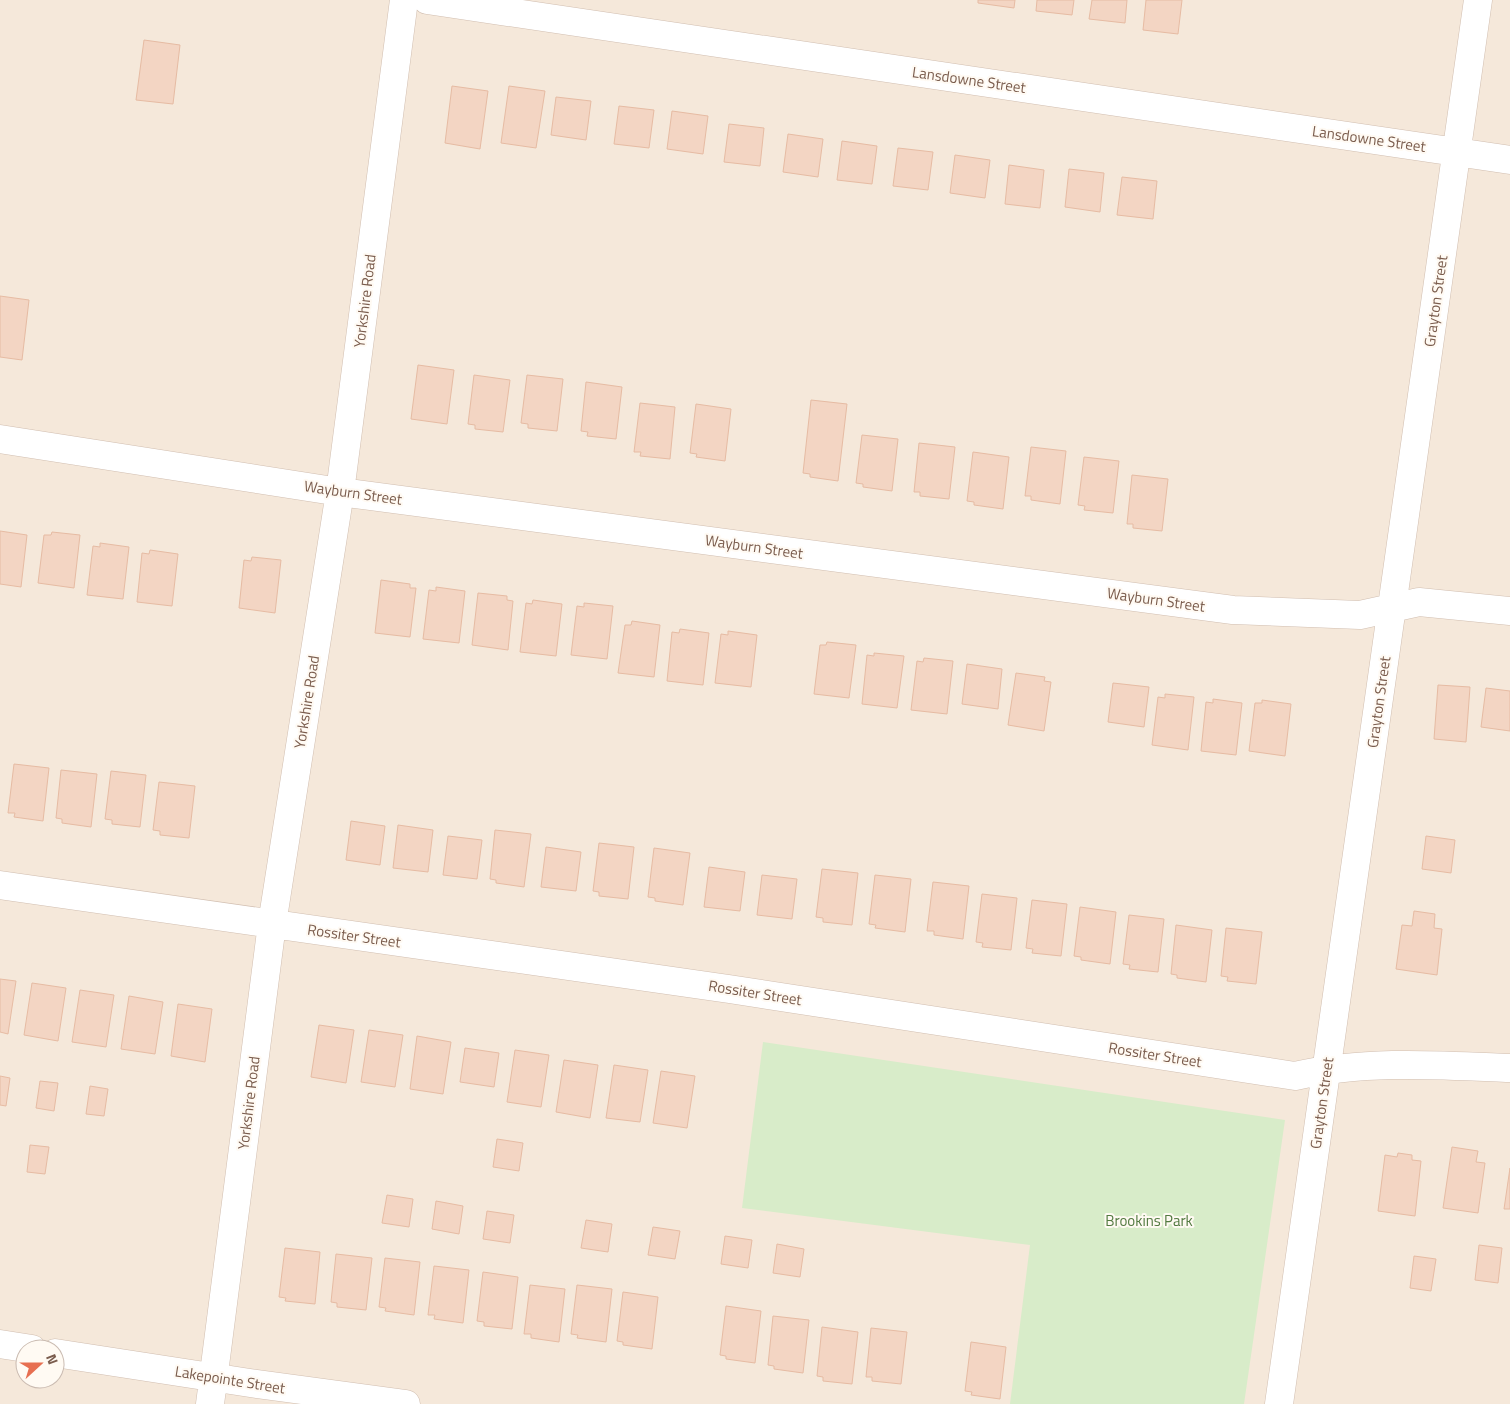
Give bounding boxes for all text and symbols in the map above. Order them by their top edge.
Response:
street label: Lansdowne Street [911,60,1028,99]
street label: Lansdowne Street [1311,119,1428,158]
street label: Yorkshire Road [347,253,382,349]
street label: Grayton Street [1418,253,1453,348]
street label: Wayburn Street [303,474,404,511]
street label: Wayburn Street [704,528,805,565]
street label: Wayburn Street [1106,581,1207,618]
street label: Yorkshire Road [288,654,325,750]
street label: Grayton Street [1361,654,1396,749]
street label: Rossiter Street [306,918,403,954]
street label: Rossiter Street [707,974,804,1011]
street label: Rossiter Street [1107,1036,1204,1073]
street label: Yorkshire Road [231,1055,266,1151]
street label: Grayton Street [1304,1055,1339,1150]
park label: Brookins Park [1105,1209,1193,1232]
north arrow [15,1339,65,1389]
text: N [41,1351,64,1367]
street label: Lakepointe Street [173,1359,288,1400]

